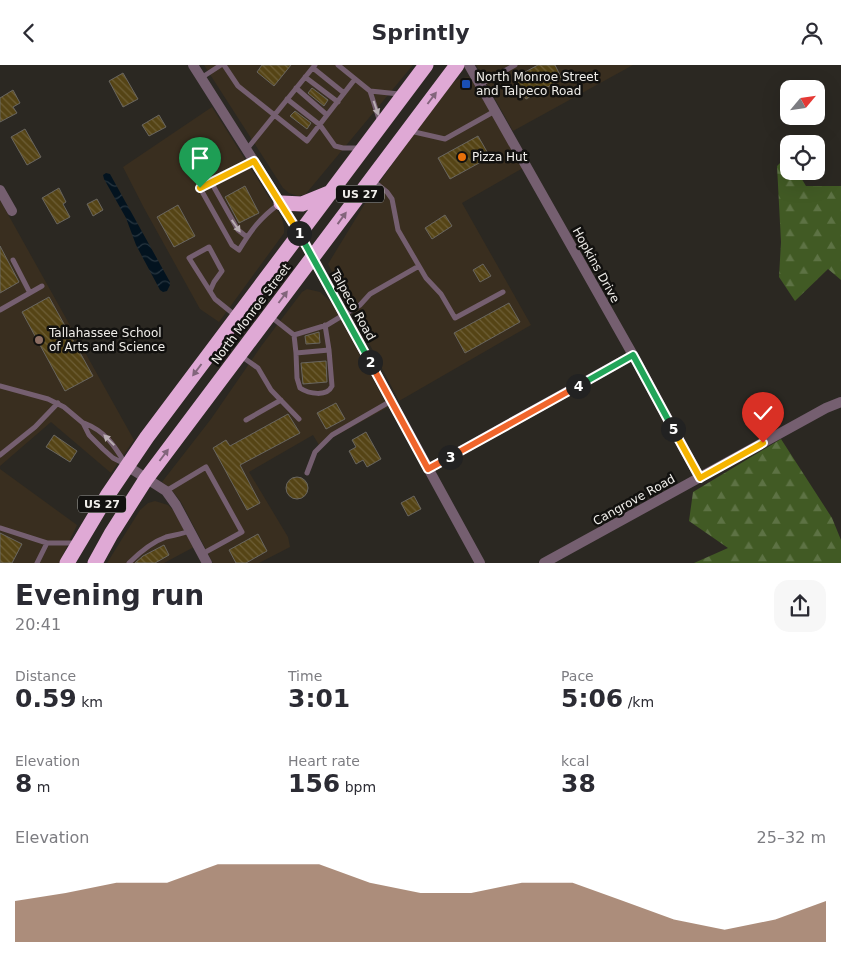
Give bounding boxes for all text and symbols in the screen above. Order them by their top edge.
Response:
icon: back [15,19,43,47]
icon: person [798,19,826,47]
text: Sprintly [371,20,470,45]
place label: North Monroe Street and Talpeco Road [476,70,599,98]
marker: North Monroe Street and Talpeco Road [460,78,472,90]
north arrow [780,80,825,125]
map controls [780,80,825,180]
one-way arrow [426,91,437,104]
one-way arrow [372,101,380,116]
button: locate [780,135,825,180]
pin [179,137,221,188]
icon: arrive [186,144,214,172]
place label: Pizza Hut [472,150,528,164]
marker: Pizza Hut [456,151,468,163]
road number: US 27 [336,185,384,203]
one-way arrow [336,212,347,225]
one-way arrow [232,219,241,233]
pin: 1 [286,221,312,245]
text: 1 [295,225,304,241]
street label: Hopkins Drive [570,225,622,305]
street label: North Monroe Street [209,261,294,367]
street label: Talpeco Road [327,266,378,343]
one-way arrow [278,290,288,304]
place label: Tallahassee School of Arts and Science [48,326,165,354]
marker: Tallahassee School of Arts and Science [33,334,45,346]
pin: 2 [358,349,382,375]
text: 2 [366,354,375,370]
one-way arrow [192,363,203,376]
pin: 4 [566,373,590,399]
text: 4 [574,378,583,394]
pin [742,392,784,443]
icon: check [749,399,777,427]
pin: 5 [660,417,686,441]
text: 5 [669,421,678,437]
one-way arrow [103,435,115,447]
pin: 3 [438,445,462,469]
one-way arrow [159,448,169,462]
text: 3 [446,449,455,465]
street label: Cangrove Road [591,472,677,528]
road number: US 27 [78,495,126,513]
text: Evening run [15,579,204,612]
button: share [774,580,826,632]
text: 20:41 [15,615,61,634]
text: Distance [15,668,76,684]
text: Time [288,668,322,684]
text: Pace [561,668,594,684]
text: 0.59 [15,684,77,713]
text: 3:01 [288,684,350,713]
text: 5:06 [561,684,623,713]
text: km [77,694,103,710]
text: /km [623,694,654,710]
text: Elevation [15,753,80,769]
text: Heart rate [288,753,360,769]
text: kcal [561,753,589,769]
text: 8 [15,769,32,798]
text: 156 [288,769,340,798]
text: 38 [561,769,596,798]
text: m [32,779,51,795]
text: bpm [340,779,376,795]
text: Elevation [15,828,89,847]
text: 25–32 m [757,828,826,847]

